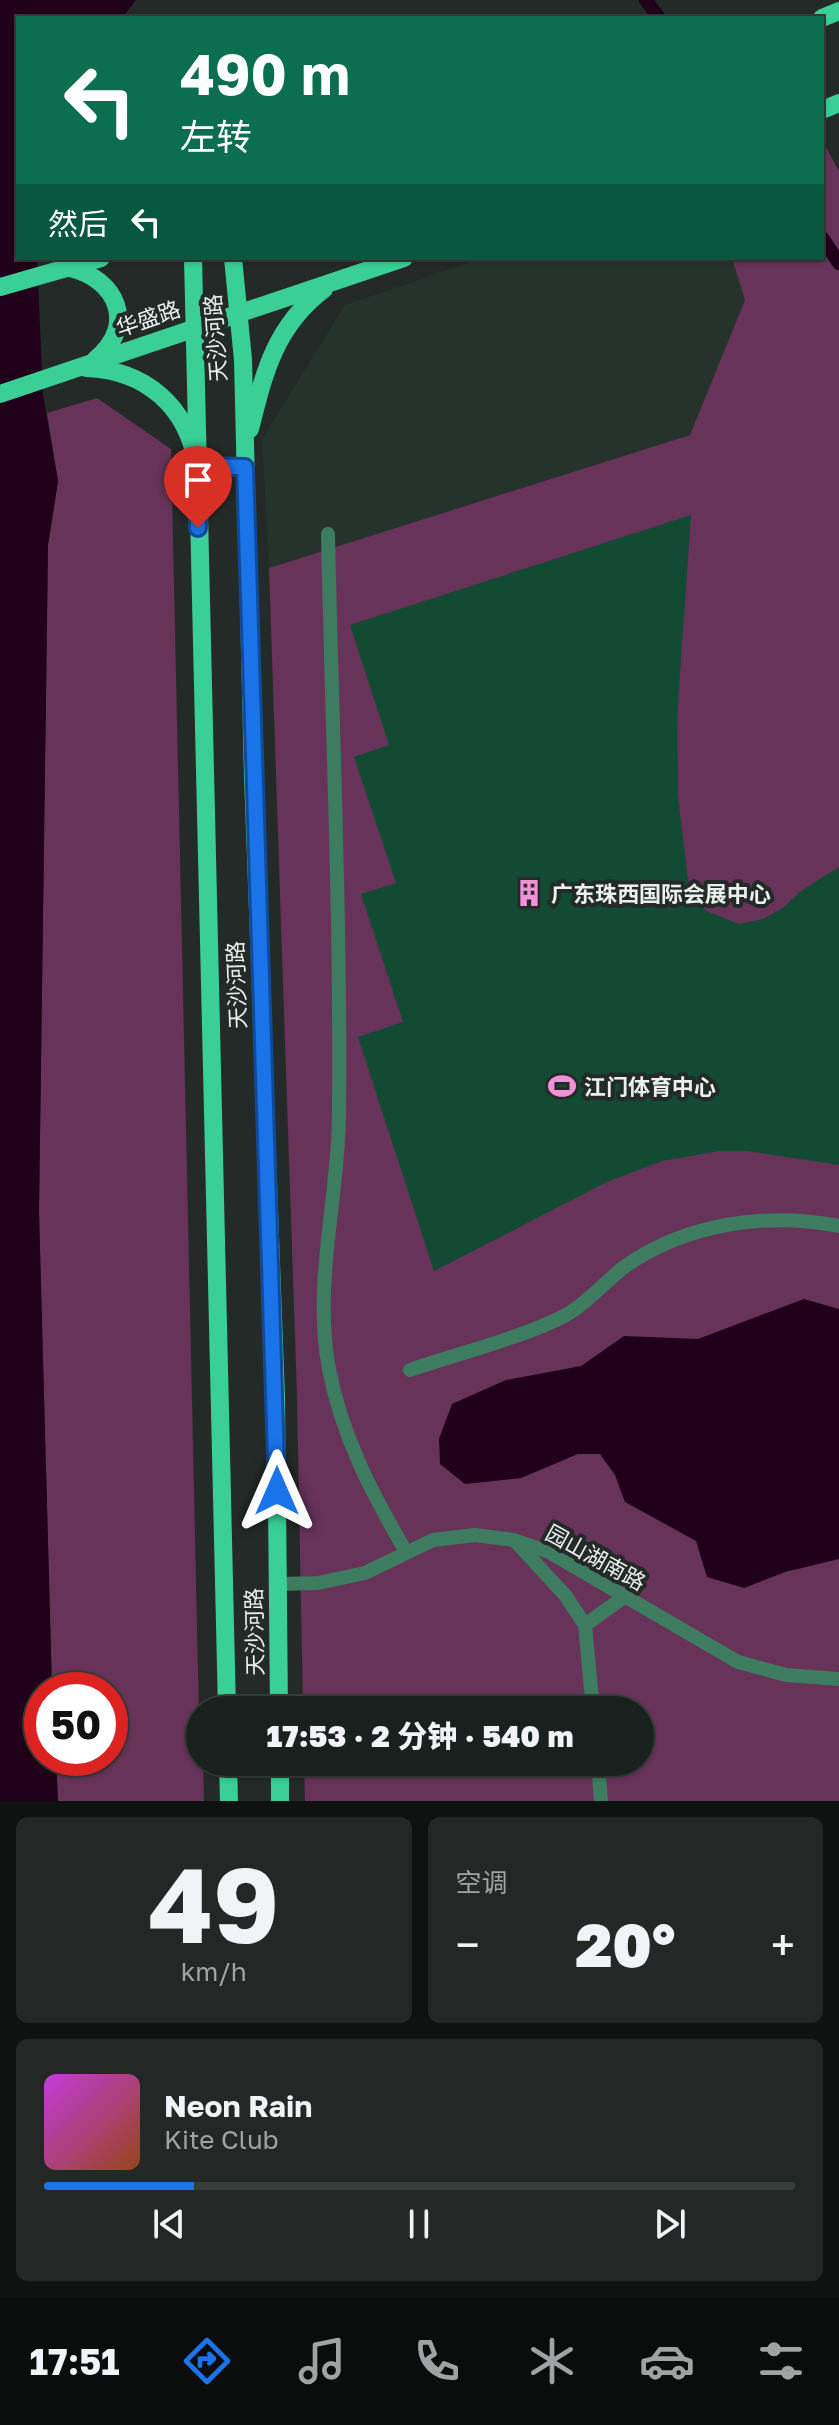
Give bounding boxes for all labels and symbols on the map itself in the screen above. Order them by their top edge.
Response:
street label: 天沙河路 [198,293,232,383]
street label: 华盛路 [112,294,184,342]
pin [164,446,232,528]
building icon: 广东珠西国际会展中心 [514,878,544,908]
place label: 广东珠西国际会展中心 [551,880,771,907]
street label: 天沙河路 [221,941,251,1029]
sports icon: 江门体育中心 [547,1071,577,1101]
place label: 江门体育中心 [584,1073,716,1100]
position arrow [235,1449,319,1533]
street label: 园山湖南路 [541,1519,651,1595]
street label: 天沙河路 [240,1588,268,1676]
speed limit sign: 50 [24,1672,128,1776]

